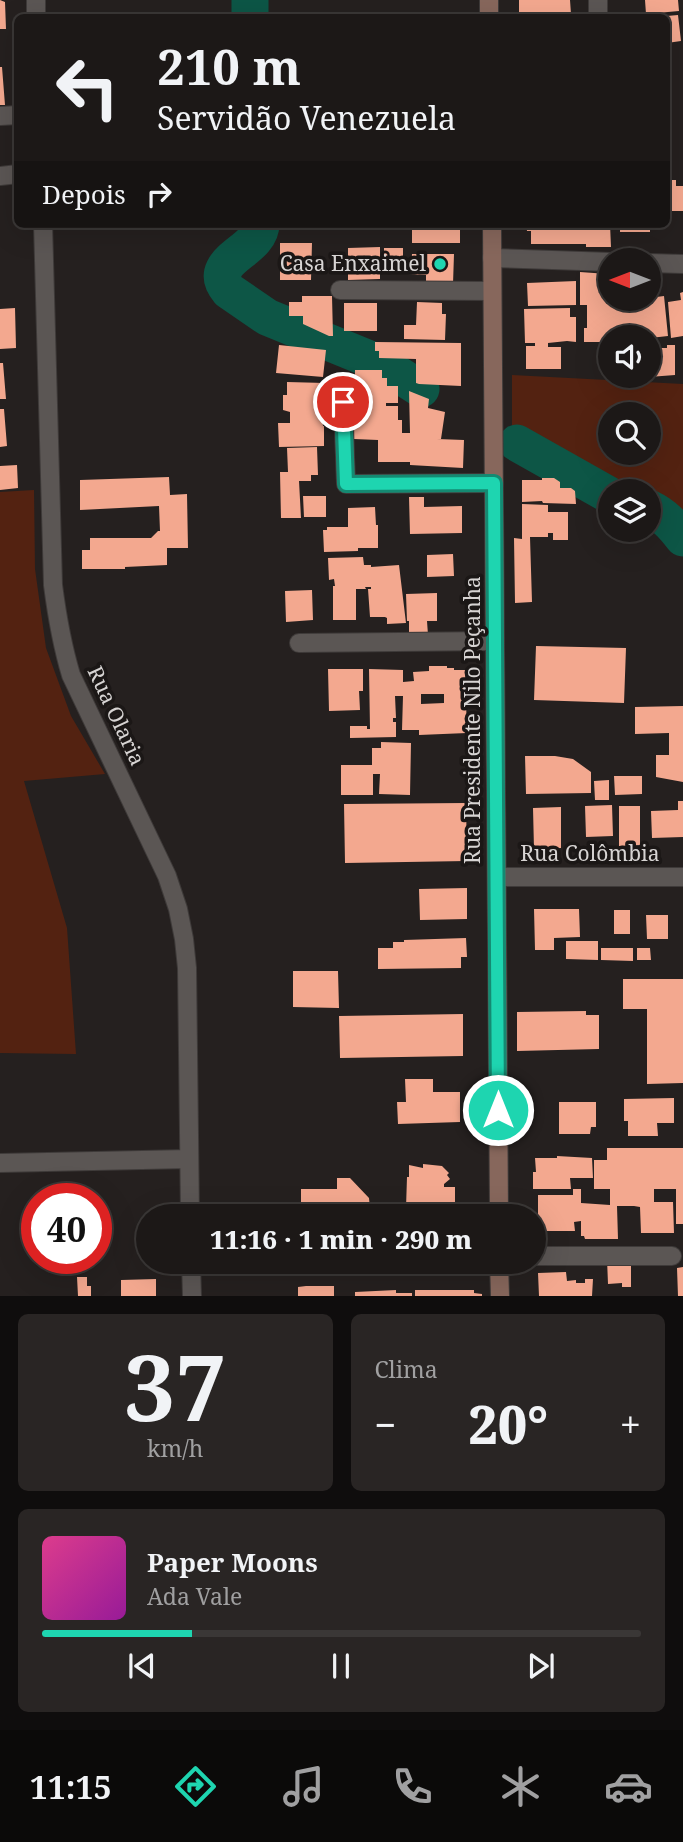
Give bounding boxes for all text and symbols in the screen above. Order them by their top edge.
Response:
text: 210 m [157,33,301,99]
icon: left [42,42,133,133]
text: Servidão Venezuela [157,96,456,139]
icon: right [140,175,178,213]
text: Depois [42,176,126,212]
north arrow [598,248,662,312]
map controls [598,248,661,542]
place label: Casa Enxaimel [280,249,426,277]
marker: Casa Enxaimel [432,256,448,272]
button: sound [598,325,661,388]
pin [313,372,373,432]
icon: arrive [324,383,362,421]
button: search [598,402,661,465]
button: layers [598,479,661,542]
street label: Rua Presidente Nilo Peçanha [458,576,486,864]
street label: Rua Olaria [82,661,152,770]
street label: Rua Colômbia [520,839,660,867]
position arrow [461,1073,535,1147]
speed limit sign: 40 [21,1183,112,1274]
text: 11:16 · 1 min · 290 m [210,1221,472,1257]
text: 37 [124,1324,227,1448]
text: Clima [375,1353,438,1385]
text: 20° [468,1388,548,1459]
text: − [375,1398,397,1450]
text: + [620,1398,641,1450]
text: km/h [147,1432,203,1464]
text: Paper Moons [147,1544,318,1580]
text: Ada Vale [147,1580,242,1612]
icon: previous [123,1647,161,1685]
icon: pause [322,1647,360,1685]
icon: next [522,1647,560,1685]
icon: directions [171,1762,220,1811]
icon: music [279,1762,328,1811]
icon: phone [388,1762,437,1811]
icon: climate [496,1762,545,1811]
icon: car [604,1762,653,1811]
text: 11:15 [30,1765,112,1808]

